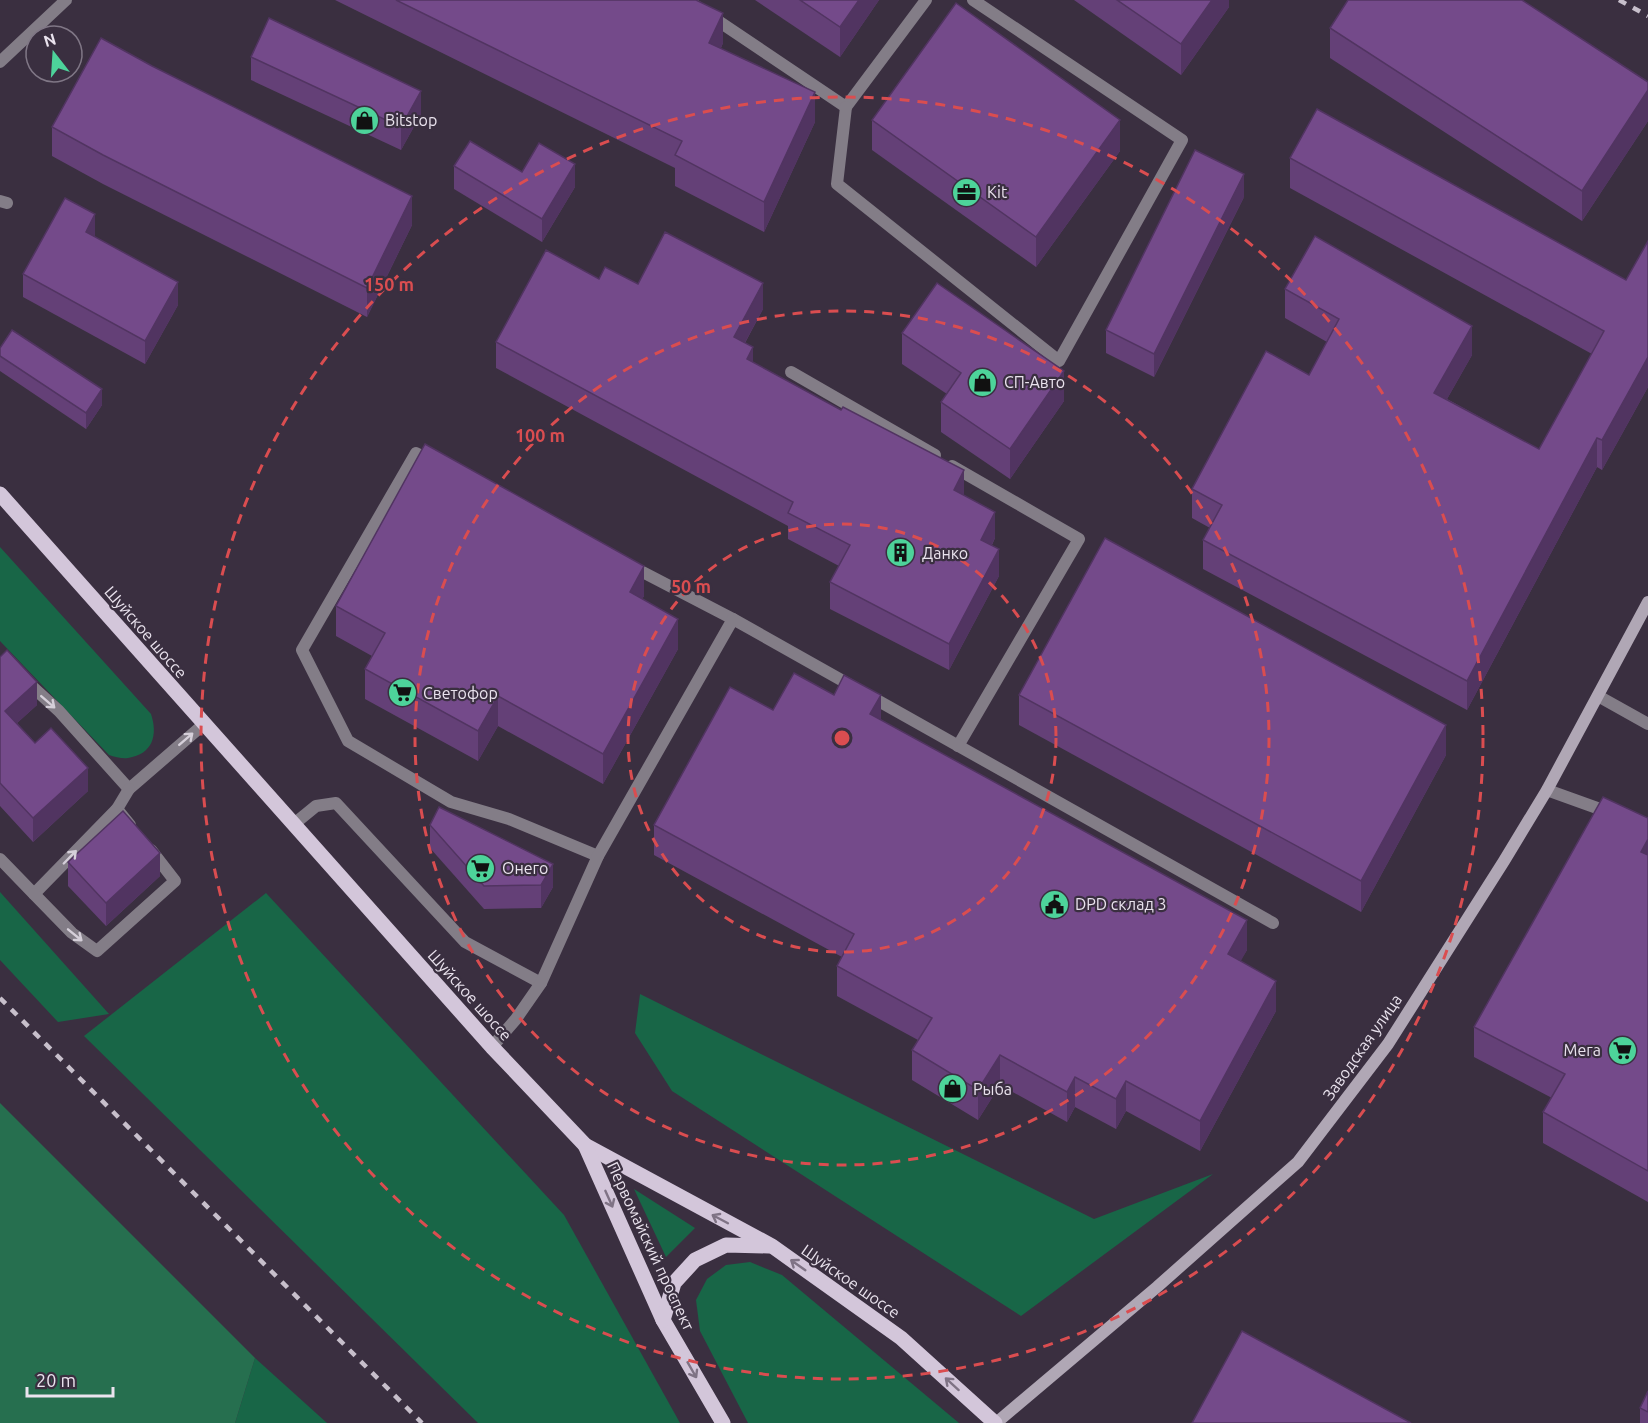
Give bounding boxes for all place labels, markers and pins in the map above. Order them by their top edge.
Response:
shop icon: Bitstop [348,104,380,136]
place label: Bitstop [385,111,437,129]
office icon: Kit [950,176,982,208]
place label: Kit [987,183,1008,201]
shop icon: СП-Авто [967,366,999,398]
place label: СП-Авто [1004,373,1065,391]
building icon: Данко [885,537,917,569]
place label: Данко [922,544,968,562]
supermarket icon: Светофор [386,677,418,709]
place label: Светофор [423,684,498,702]
centre of rings [832,728,852,748]
supermarket icon: Онего [465,852,497,884]
place label: Онего [502,859,548,877]
public building icon: DPD склад 3 [1038,888,1070,920]
place label: DPD склад 3 [1075,895,1167,913]
supermarket icon: Мега [1606,1034,1638,1066]
place label: Мега [1564,1041,1601,1059]
shop icon: Рыба [936,1073,968,1105]
place label: Рыба [973,1080,1012,1098]

